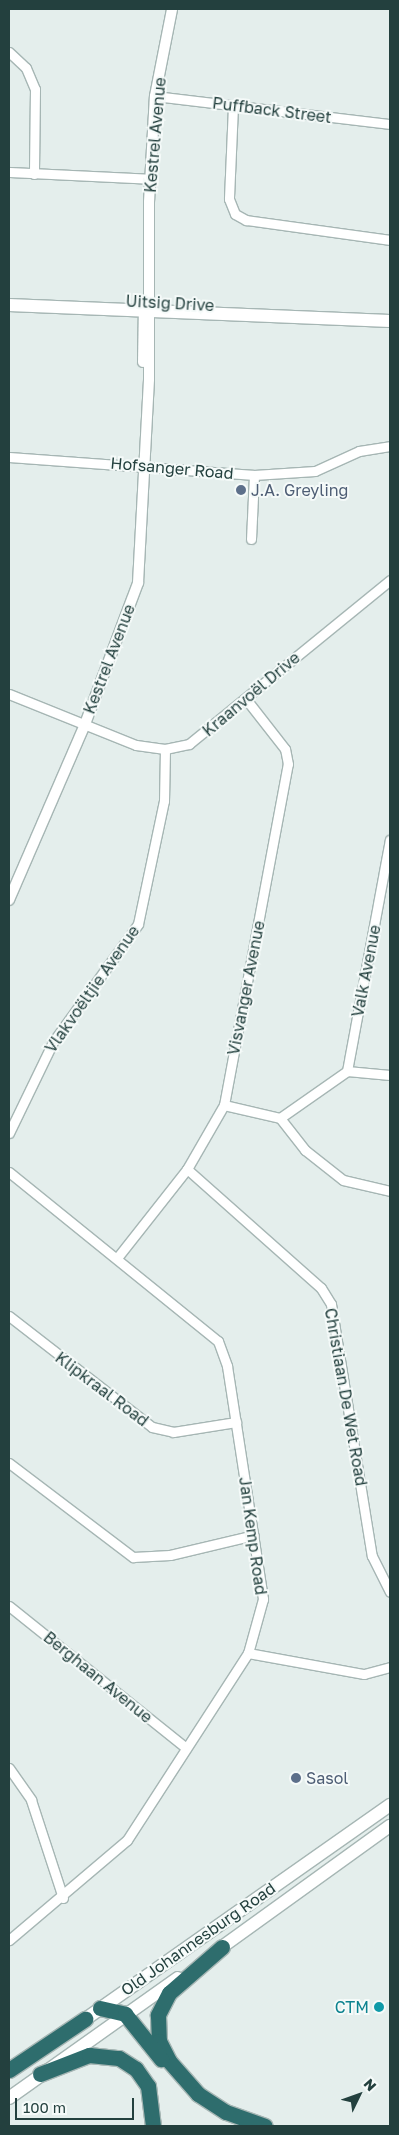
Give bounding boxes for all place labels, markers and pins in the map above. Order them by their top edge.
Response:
place label: J.A. Greyling [251,480,348,500]
marker: J.A. Greyling [235,484,247,496]
place label: Sasol [306,1768,348,1788]
marker: Sasol [290,1772,302,1784]
place label: CTM [335,1997,369,2017]
marker: CTM [373,2001,385,2013]

